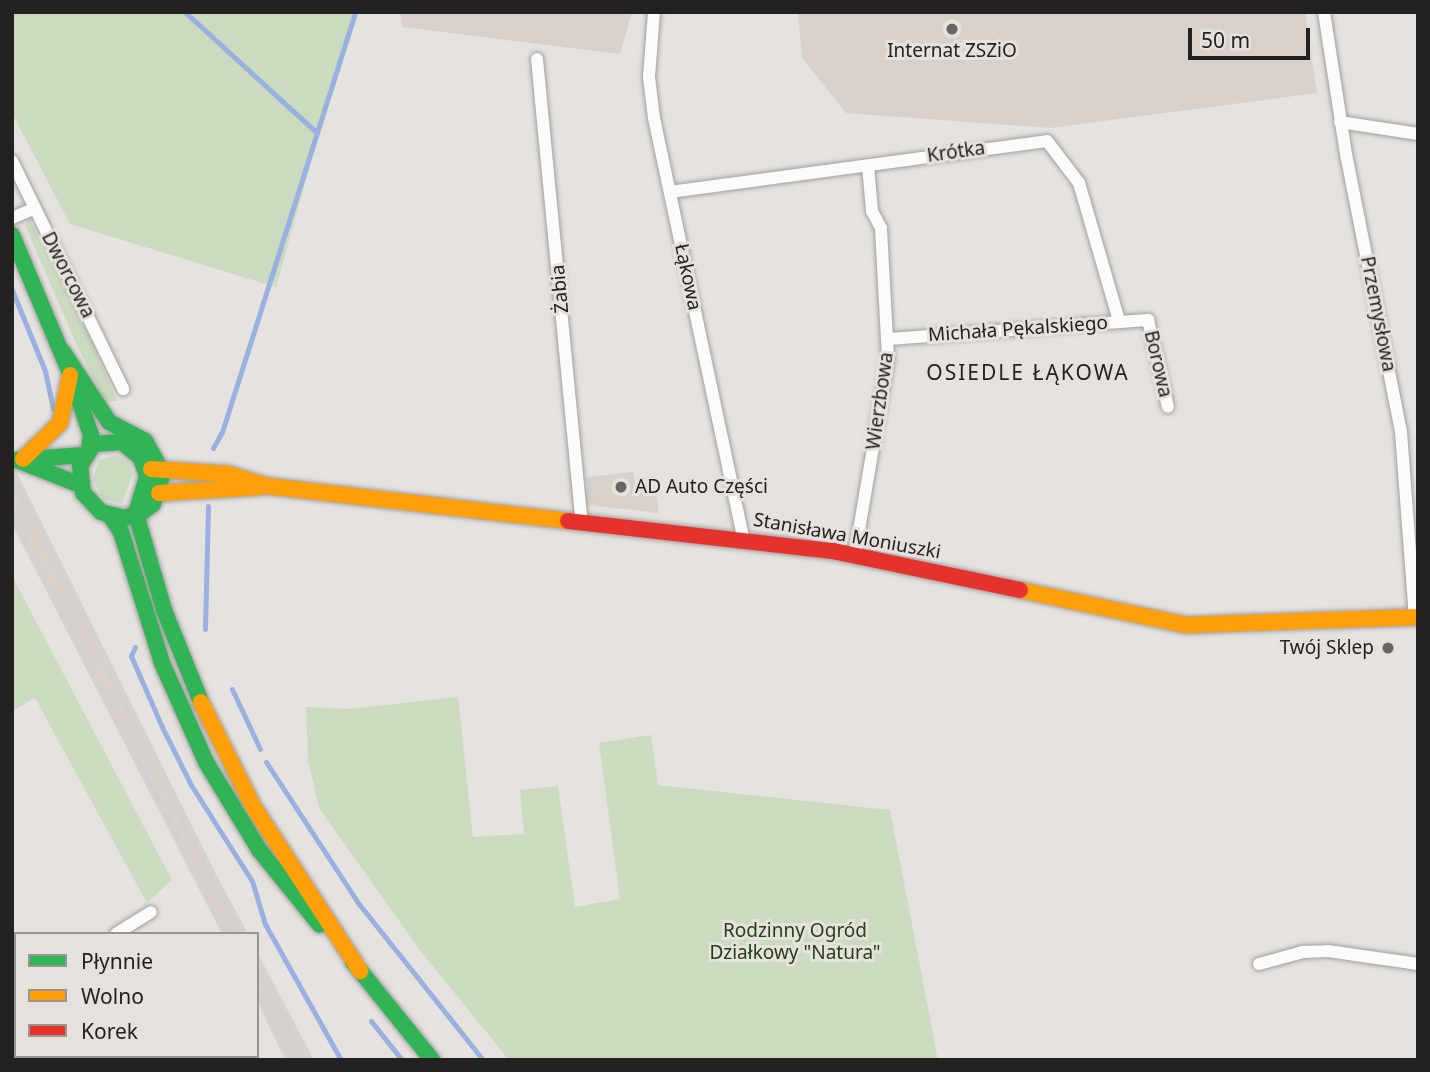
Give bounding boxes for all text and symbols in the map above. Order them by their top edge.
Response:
scale bar [1192,14,1314,58]
marker: Internat ZSZiO [944,21,960,37]
text: 50 m [1201,26,1250,54]
place label: Internat ZSZiO [887,40,1017,62]
street label: Krótka [926,137,986,167]
street label: Dworcowa [37,228,99,322]
street label: Łąkowa [670,242,706,312]
street label: Przemysłowa [1356,254,1400,374]
street label: Żabia [547,264,573,314]
street label: Michała Pękalskiego [927,311,1109,347]
street label: Borowa [1139,328,1177,400]
street label: Wierzbowa [862,351,898,451]
district label: OSIEDLE ŁĄKOWA [928,359,1128,385]
place label: AD Auto Części [635,476,768,498]
marker: AD Auto Części [613,479,629,495]
street label: Stanisława Moniuszki [751,508,943,564]
place label: Twój Sklep [1280,637,1374,659]
marker: Twój Sklep [1380,640,1396,656]
park label: Rodzinny Ogród Działkowy "Natura" [709,920,881,964]
legend [14,932,259,1058]
text: Płynnie [81,947,153,975]
text: Wolno [81,982,144,1010]
text: Korek [81,1017,138,1045]

